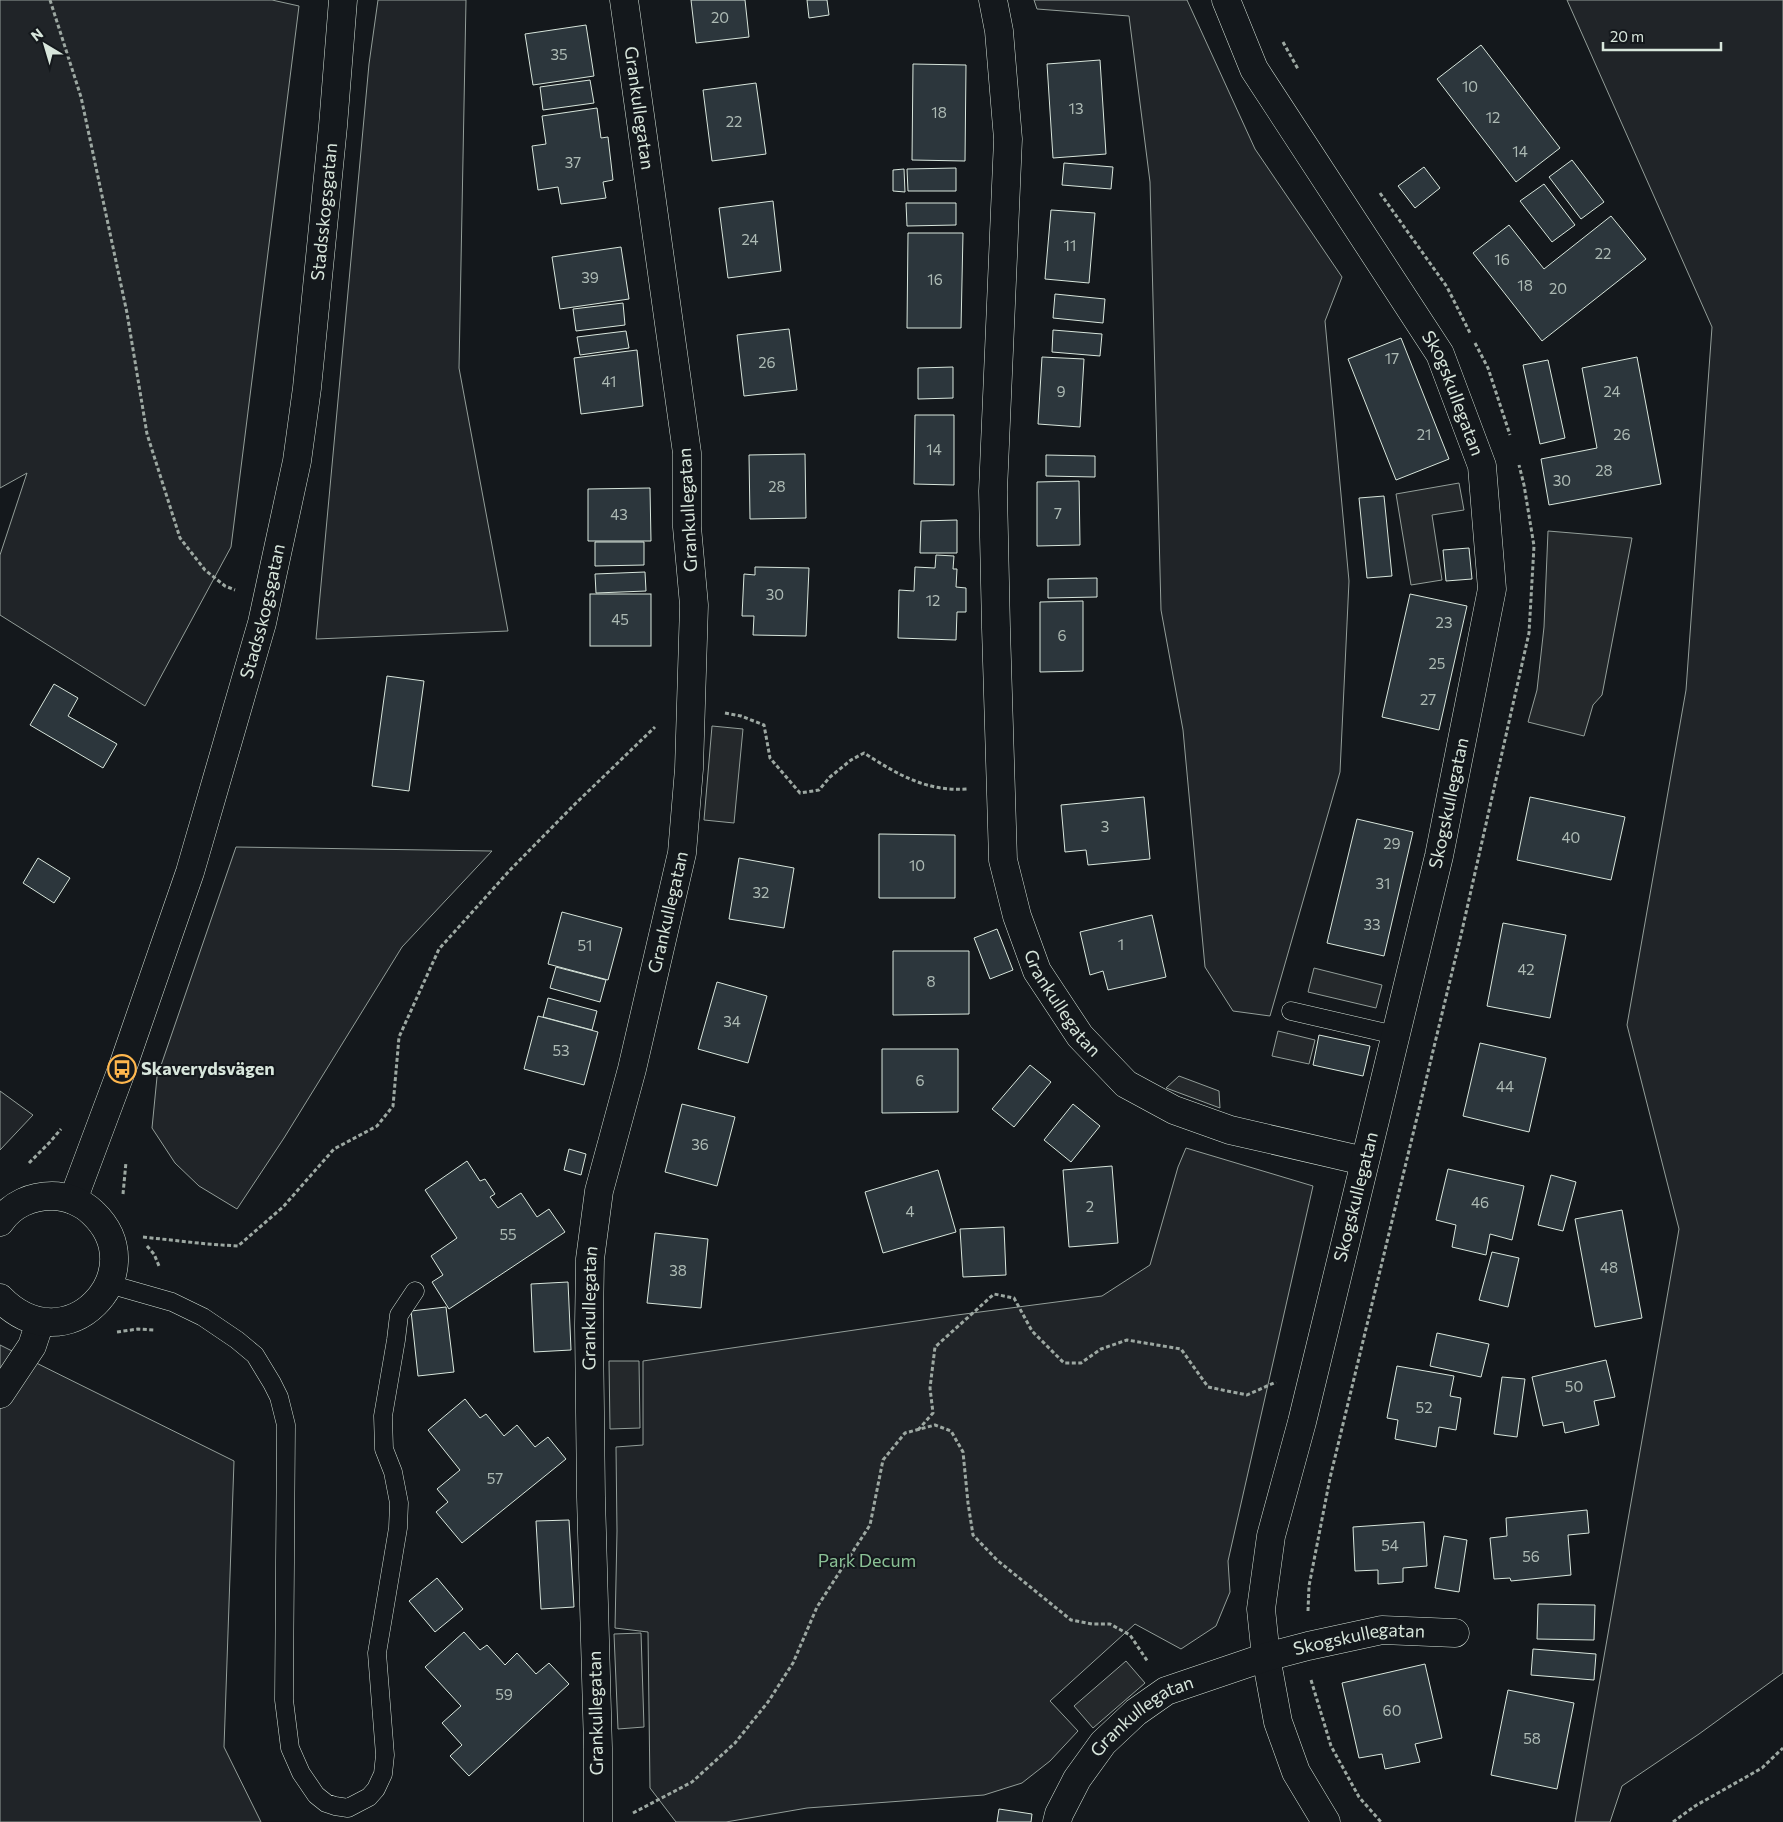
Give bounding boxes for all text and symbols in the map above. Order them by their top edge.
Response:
house number: 20 [711,8,729,26]
north arrow [20,20,70,70]
scale bar [1603,20,1720,52]
text: N [27,24,46,44]
text: 20 m [1610,27,1644,45]
house number: 35 [550,45,568,63]
street label: Grankullegatan [620,45,660,171]
house number: 10 [1462,77,1478,95]
house number: 13 [1069,99,1083,117]
house number: 18 [931,103,947,121]
house number: 12 [1486,108,1500,126]
house number: 22 [726,112,742,130]
street label: Stadsskogsgatan [306,142,341,282]
house number: 14 [1512,142,1528,160]
house number: 37 [565,153,581,171]
house number: 24 [741,230,759,248]
house number: 11 [1064,236,1076,254]
house number: 22 [1595,244,1611,262]
house number: 16 [1494,250,1510,268]
house number: 39 [581,268,599,286]
house number: 16 [927,270,943,288]
house number: 18 [1517,276,1533,294]
house number: 20 [1549,279,1567,297]
street label: Skogskullegatan [1418,326,1489,459]
house number: 17 [1385,349,1399,367]
house number: 26 [758,353,776,371]
house number: 41 [602,372,616,390]
house number: 9 [1056,382,1066,400]
house number: 24 [1603,382,1621,400]
house number: 21 [1417,425,1431,443]
house number: 26 [1613,425,1631,443]
house number: 14 [926,440,942,458]
street label: Grankullegatan [673,447,701,573]
house number: 28 [1595,461,1613,479]
house number: 30 [1553,471,1571,489]
house number: 28 [768,477,786,495]
house number: 7 [1054,504,1062,522]
house number: 43 [610,505,628,523]
street label: Stadsskogsgatan [234,542,289,681]
house number: 30 [766,585,784,603]
house number: 12 [926,591,940,609]
house number: 45 [611,610,629,628]
house number: 23 [1436,613,1452,631]
house number: 6 [1057,626,1067,644]
house number: 25 [1429,654,1445,672]
house number: 27 [1420,690,1436,708]
street label: Skogskullegatan [1423,735,1473,870]
house number: 3 [1101,817,1109,835]
house number: 40 [1562,828,1580,846]
house number: 29 [1383,834,1401,852]
street label: Grankullegatan [643,849,692,975]
house number: 10 [909,856,925,874]
house number: 31 [1376,874,1390,892]
house number: 32 [753,883,769,901]
house number: 33 [1363,915,1381,933]
house number: 1 [1118,935,1124,953]
house number: 51 [577,936,593,954]
street label: Grankullegatan [1020,946,1106,1061]
house number: 42 [1517,960,1535,978]
house number: 8 [926,972,936,990]
house number: 34 [723,1012,741,1030]
house number: 53 [552,1041,570,1059]
bus stop icon: Skaverydsvägen [107,1054,137,1084]
place label: Skaverydsvägen [141,1057,275,1079]
house number: 6 [915,1071,925,1089]
house number: 44 [1496,1077,1514,1095]
street label: Skogskullegatan [1328,1129,1382,1264]
house number: 36 [691,1135,709,1153]
house number: 46 [1471,1193,1489,1211]
house number: 2 [1086,1197,1094,1215]
house number: 4 [906,1202,915,1220]
house number: 55 [499,1225,517,1243]
street label: Grankullegatan [577,1244,602,1371]
house number: 48 [1600,1258,1618,1276]
house number: 38 [669,1261,687,1279]
house number: 50 [1565,1377,1583,1395]
house number: 52 [1416,1398,1432,1416]
house number: 57 [487,1469,503,1487]
house number: 54 [1381,1536,1399,1554]
house number: 56 [1522,1547,1540,1565]
park label: Park Decum [818,1549,916,1571]
street label: Skogskullegatan [1291,1618,1425,1659]
street label: Grankullegatan [583,1651,607,1775]
street label: Grankullegatan [1085,1670,1196,1760]
house number: 59 [495,1685,513,1703]
house number: 60 [1383,1701,1401,1719]
house number: 58 [1523,1729,1541,1747]

